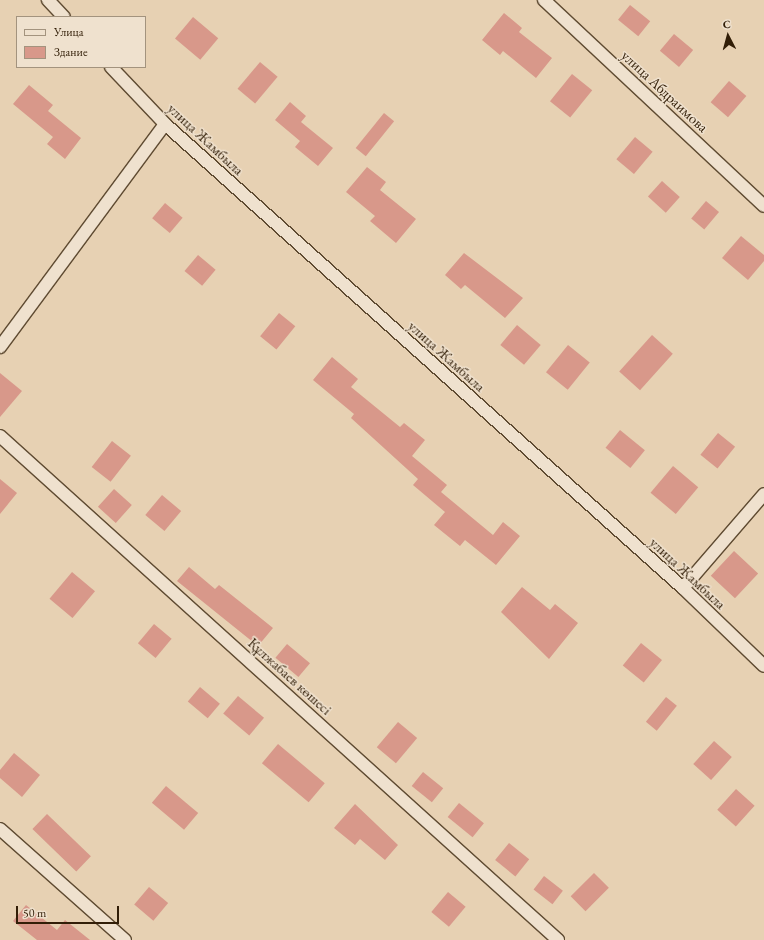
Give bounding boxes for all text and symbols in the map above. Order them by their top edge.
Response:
legend [16,16,146,68]
north arrow [708,16,748,56]
text: С [722,17,731,31]
text: Улица [54,24,84,40]
text: Здание [54,44,88,60]
street label: улица Абдраимова [618,46,712,136]
street label: улица Жамбыла [164,99,248,179]
street label: улица Жамбыла [405,317,489,395]
street label: улица Жамбыла [646,533,730,613]
street label: Құлжабаев көшесі [244,634,336,718]
scale bar [18,898,121,924]
text: 50 m [23,905,46,921]

